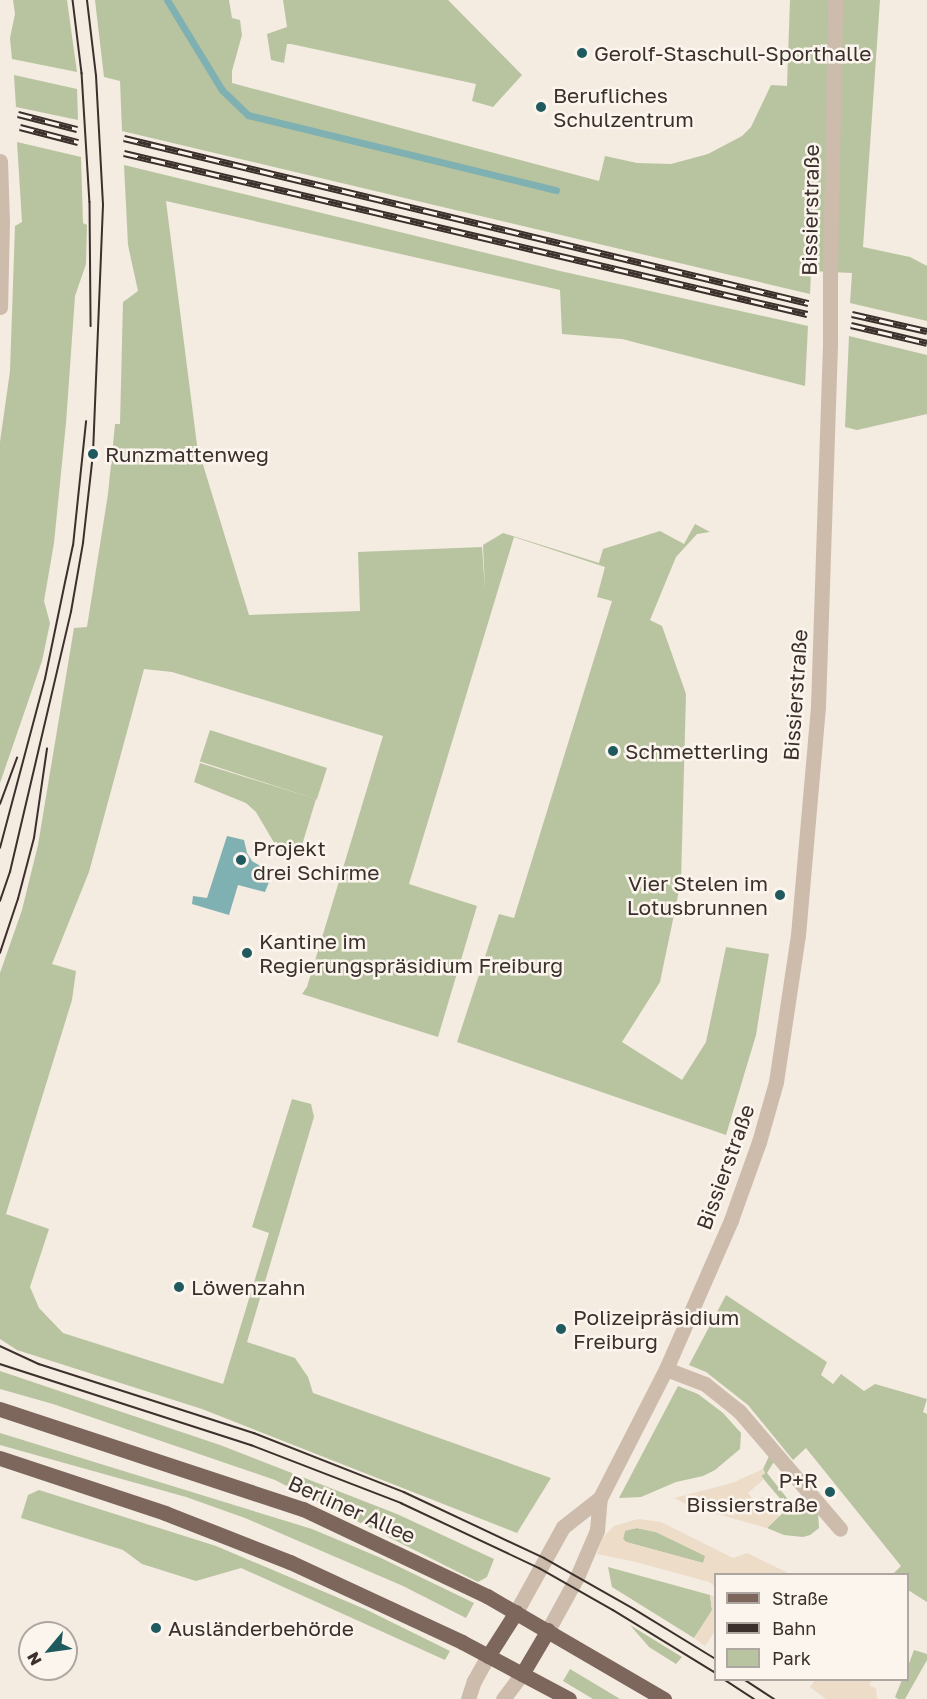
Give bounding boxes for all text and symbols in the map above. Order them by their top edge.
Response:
place label: Gerolf-Staschull-Sporthalle [594,40,872,66]
marker: Gerolf-Staschull-Sporthalle [575,46,589,60]
place label: Berufliches Schulzentrum [553,82,694,132]
marker: Berufliches Schulzentrum [534,100,548,114]
street label: Bissierstraße [796,144,824,276]
place label: Runzmattenweg [105,441,269,467]
marker: Runzmattenweg [86,447,100,461]
street label: Bissierstraße [778,628,812,762]
place label: Schmetterling [625,738,769,764]
marker: Schmetterling [606,744,620,758]
place label: Projekt drei Schirme [253,835,379,885]
marker: Projekt drei Schirme [234,853,248,867]
place label: Vier Stelen im Lotusbrunnen [627,870,768,920]
marker: Vier Stelen im Lotusbrunnen [773,888,787,902]
place label: Kantine im Regierungspräsidium Freiburg [259,928,563,978]
marker: Kantine im Regierungspräsidium Freiburg [240,946,254,960]
street label: Bissierstraße [691,1101,759,1233]
place label: Löwenzahn [191,1274,305,1300]
marker: Löwenzahn [172,1280,186,1294]
place label: Polizeipräsidium Freiburg [573,1304,739,1354]
marker: Polizeipräsidium Freiburg [554,1322,568,1336]
place label: P+R Bissierstraße [686,1467,818,1517]
street label: Berliner Allee [284,1470,420,1548]
marker: P+R Bissierstraße [823,1485,837,1499]
legend [714,1573,909,1681]
text: Straße [772,1587,828,1609]
place label: Ausländerbehörde [168,1615,354,1641]
text: Bahn [772,1617,816,1639]
north arrow [18,1621,78,1681]
marker: Ausländerbehörde [149,1621,163,1635]
text: Park [772,1647,811,1669]
text: N [22,1649,46,1669]

